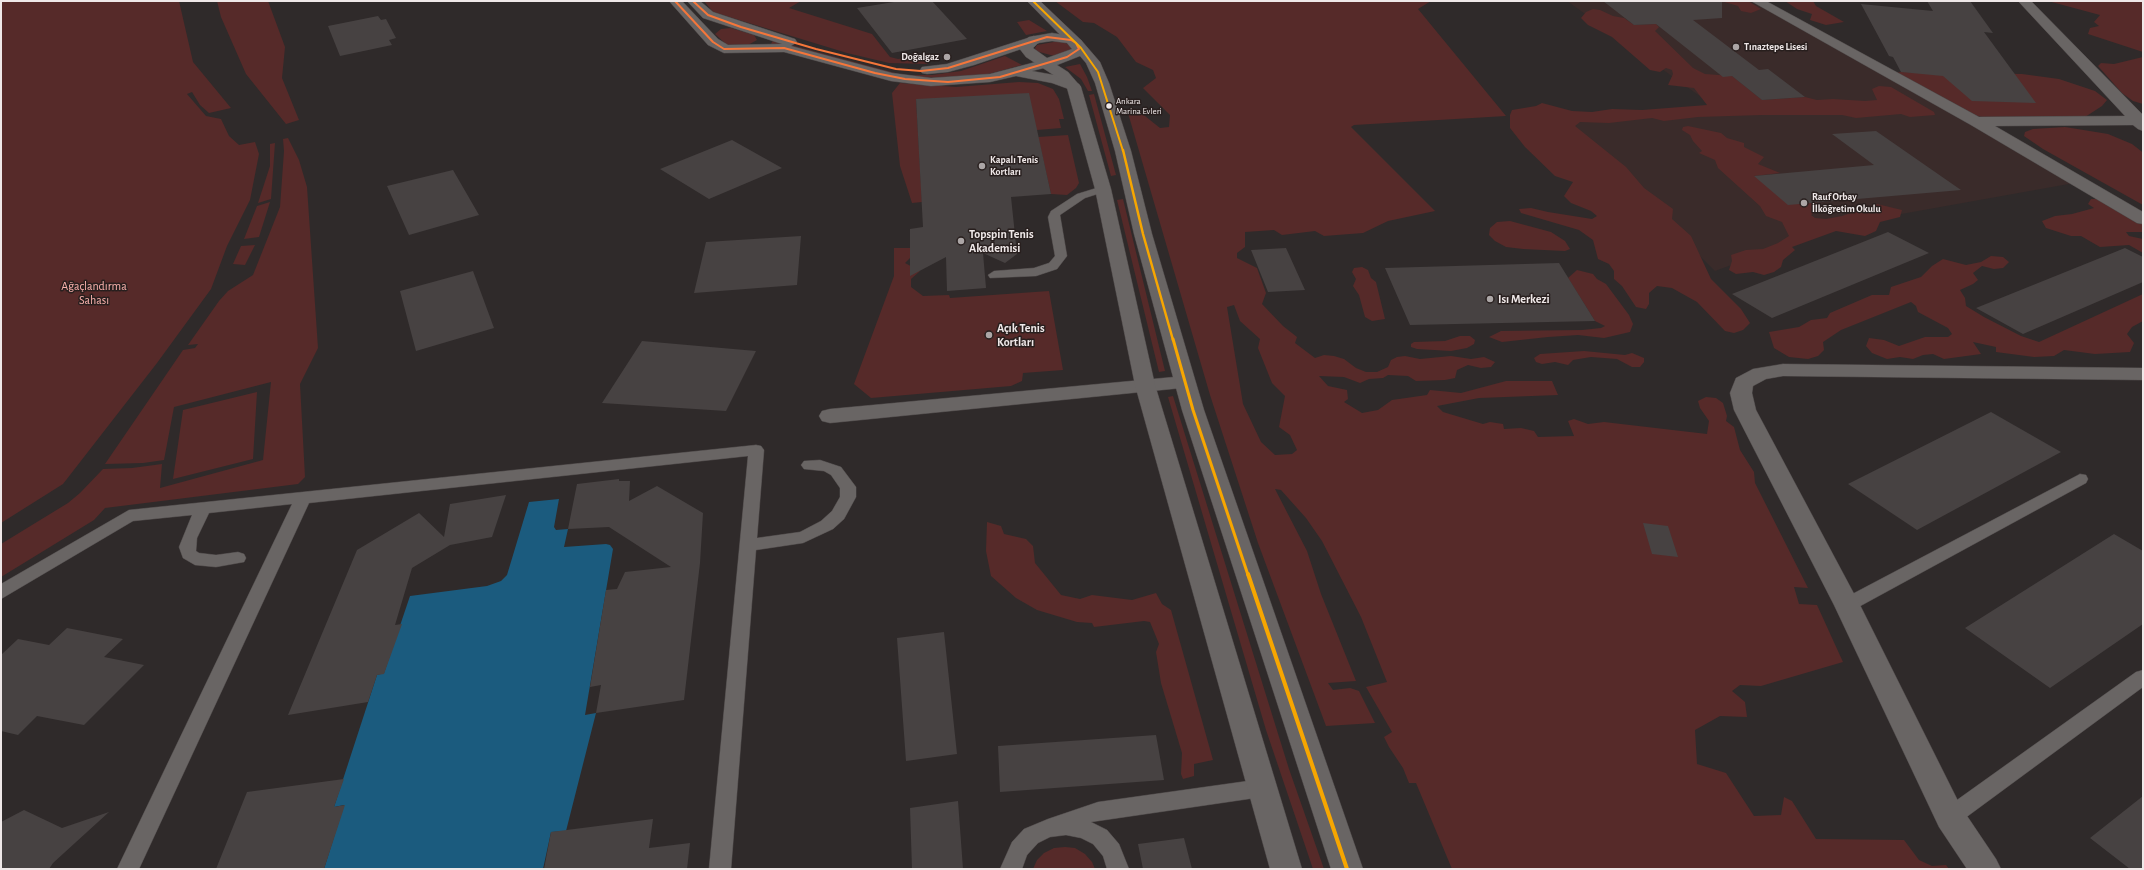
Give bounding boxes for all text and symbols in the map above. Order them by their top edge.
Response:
place label: Tınaztepe Lisesi [1744,41,1807,53]
marker: Tınaztepe Lisesi [1731,42,1741,52]
place label: Doğalgaz [901,51,939,63]
marker: Doğalgaz [942,52,952,62]
place label: Ankara Marina Evleri [1116,96,1162,117]
marker: Ankara Marina Evleri [1104,101,1114,111]
place label: Kapalı Tenis Kortları [990,154,1038,178]
marker: Kapalı Tenis Kortları [977,161,987,171]
place label: Rauf Orbay İlköğretim Okulu [1812,191,1881,214]
marker: Rauf Orbay İlköğretim Okulu [1799,198,1809,208]
place label: Topspin Tenis Akademisi [969,227,1034,255]
marker: Topspin Tenis Akademisi [956,236,966,246]
park label: Ağaçlandırma Sahası [61,279,127,307]
place label: Isı Merkezi [1498,292,1550,306]
marker: Isı Merkezi [1485,294,1495,304]
place label: Açık Tenis Kortları [997,321,1045,349]
marker: Açık Tenis Kortları [984,330,994,340]

